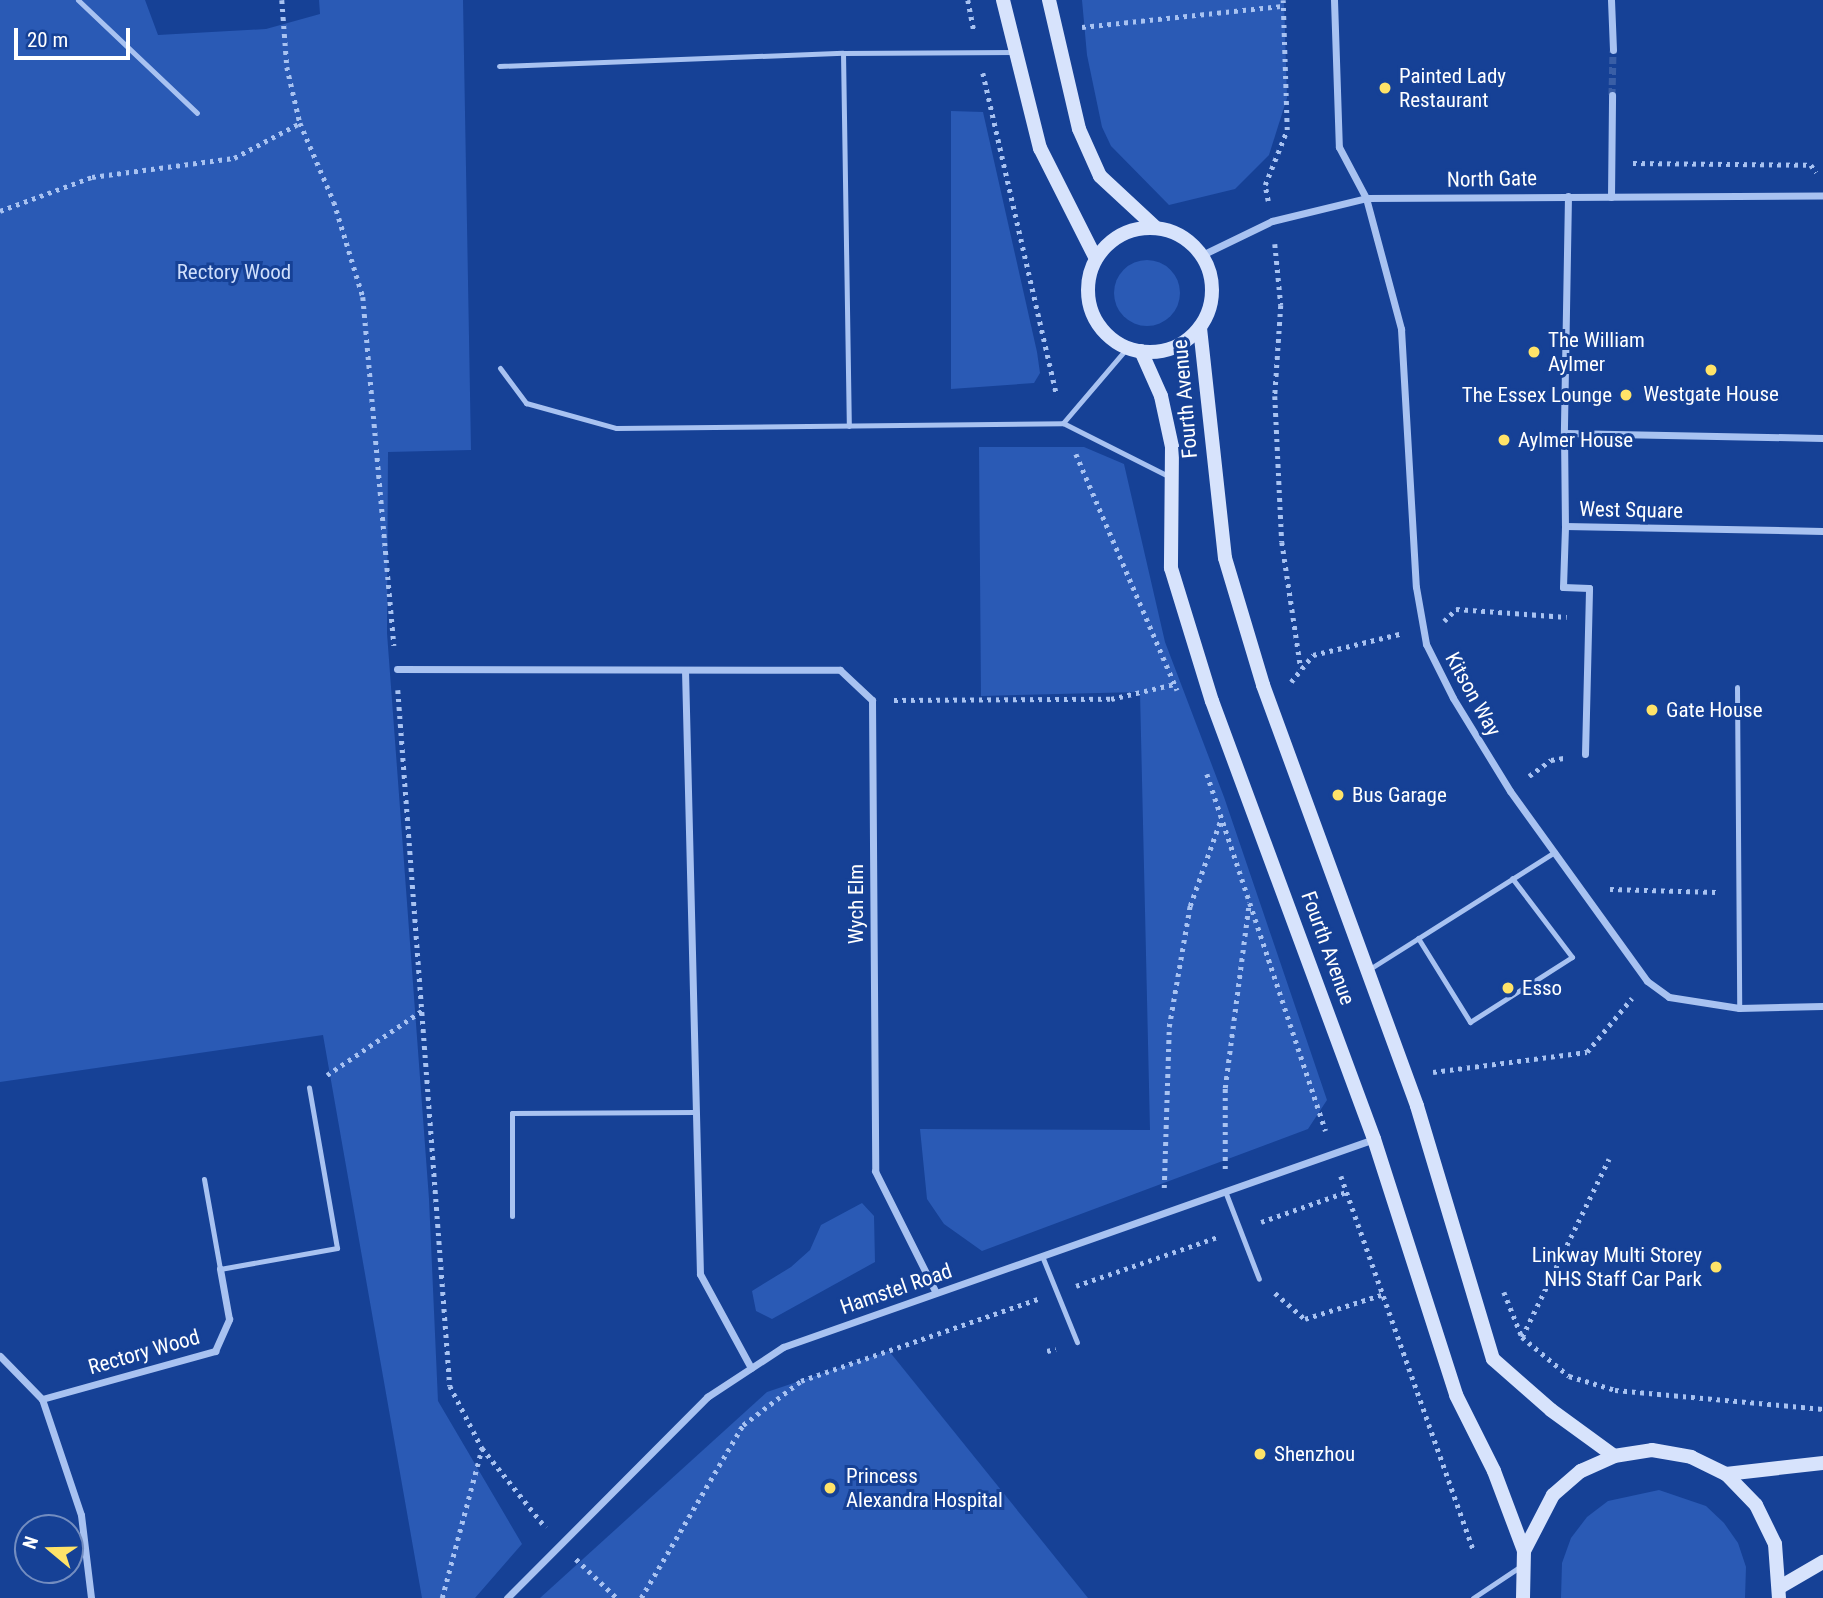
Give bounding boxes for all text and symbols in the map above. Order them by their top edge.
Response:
scale bar [18,14,133,58]
text: 20 m [27,28,68,52]
place label: Painted Lady Restaurant [1399,63,1506,113]
marker: Painted Lady Restaurant [1377,80,1393,96]
street label: North Gate [1447,166,1537,192]
park label: Rectory Wood [177,259,291,285]
place label: The William Aylmer [1548,327,1645,377]
street label: Fourth Avenue [1167,339,1203,459]
marker: The William Aylmer [1526,344,1542,360]
marker: Westgate House [1703,362,1719,378]
place label: Westgate House [1643,381,1779,407]
place label: The Essex Lounge [1462,382,1612,408]
marker: The Essex Lounge [1618,387,1634,403]
place label: Aylmer House [1518,427,1633,453]
marker: Aylmer House [1496,432,1512,448]
street label: West Square [1579,496,1683,524]
street label: Kitson Way [1440,648,1506,740]
place label: Gate House [1666,697,1762,723]
marker: Gate House [1644,702,1660,718]
place label: Bus Garage [1352,782,1447,808]
marker: Bus Garage [1330,787,1346,803]
street label: Wych Elm [843,864,869,944]
street label: Fourth Avenue [1296,888,1360,1008]
place label: Esso [1522,975,1562,1001]
marker: Esso [1500,980,1516,996]
place label: Linkway Multi Storey NHS Staff Car Park [1532,1242,1702,1292]
street label: Hamstel Road [837,1258,955,1320]
marker: Linkway Multi Storey NHS Staff Car Park [1708,1259,1724,1275]
street label: Rectory Wood [85,1324,203,1380]
place label: Shenzhou [1274,1441,1355,1467]
marker: Shenzhou [1252,1446,1268,1462]
place label: Princess Alexandra Hospital [846,1463,1003,1513]
marker: Princess Alexandra Hospital [820,1478,840,1498]
north arrow [14,1514,84,1584]
text: N [18,1533,43,1552]

